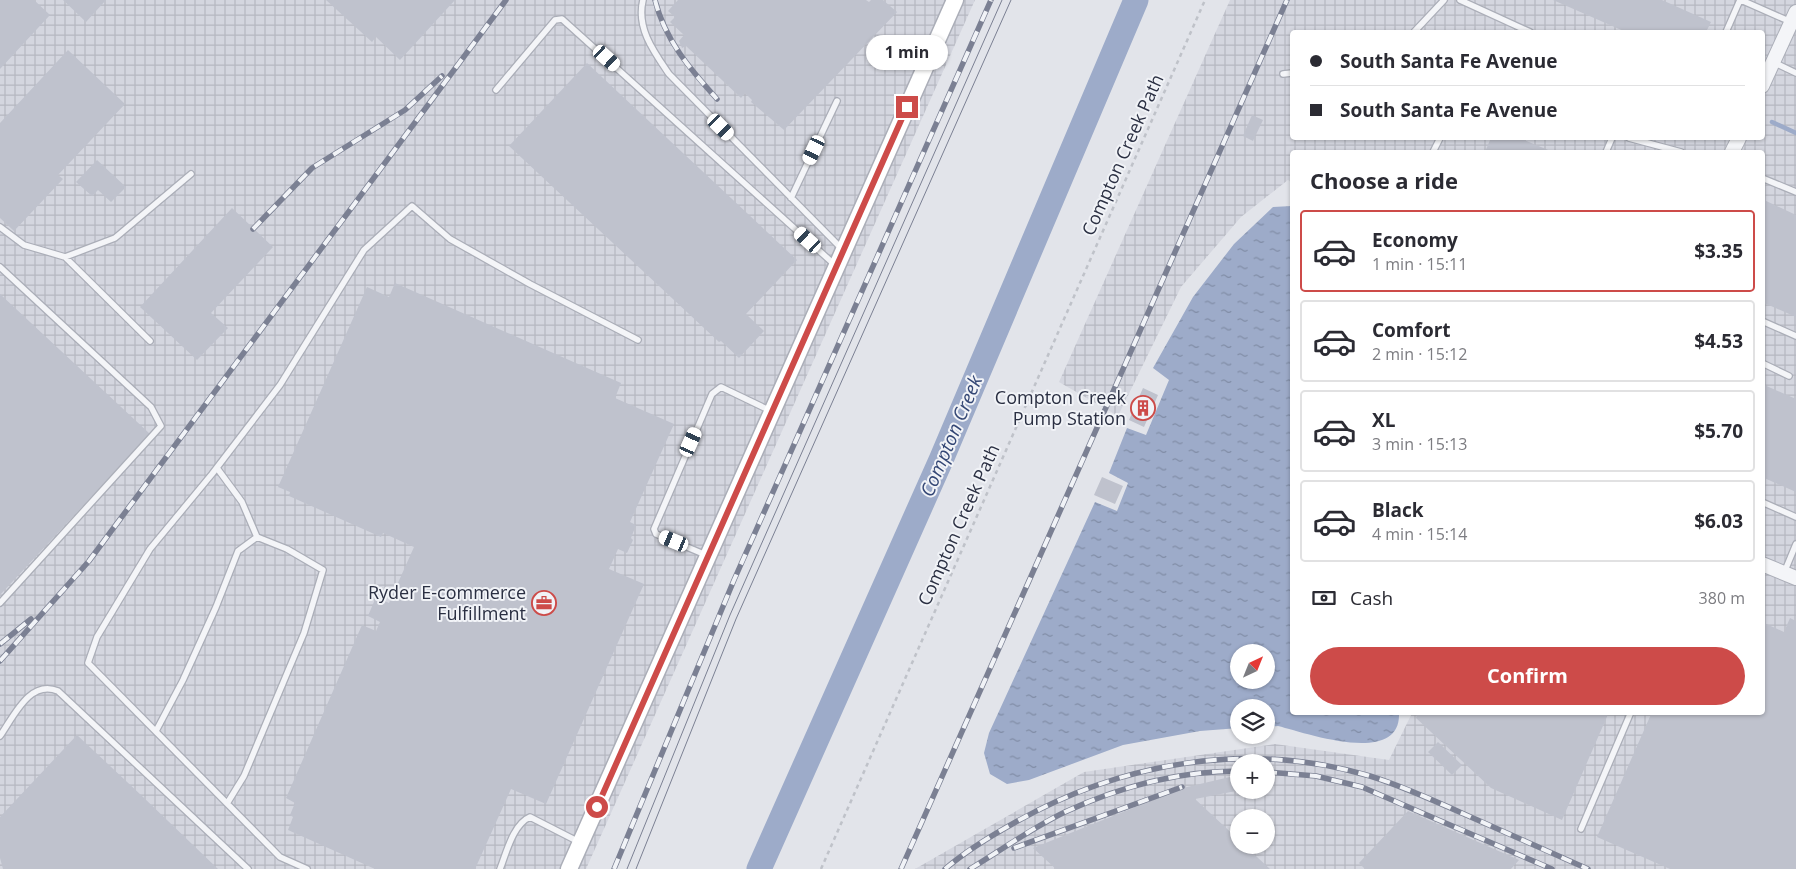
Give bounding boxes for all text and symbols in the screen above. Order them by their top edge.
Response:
callout: 1 min [866,34,948,70]
text: 1 min [885,41,929,63]
car [590,42,623,74]
text: South Santa Fe Avenue [1340,48,1557,74]
street label: Compton Creek Path [1076,70,1168,239]
route end [896,96,918,118]
text: South Santa Fe Avenue [1340,97,1557,123]
car [705,111,736,143]
car [800,133,827,167]
text: Choose a ride [1310,165,1458,195]
car [791,224,824,256]
text: Economy [1372,227,1458,253]
icon: car [1312,229,1357,274]
text: $3.35 [1694,238,1743,264]
text: 1 min · 15:11 [1372,253,1467,275]
text: Comfort [1372,317,1451,343]
icon: car [1312,319,1357,364]
text: $4.53 [1694,328,1743,354]
text: 2 min · 15:12 [1372,343,1467,365]
water label: Compton Creek [914,371,988,501]
place label: Compton Creek Pump Station [995,385,1127,430]
building icon: Compton Creek Pump Station [1130,395,1156,421]
text: XL [1372,407,1395,433]
icon: car [1312,409,1357,454]
text: $5.70 [1694,418,1743,444]
car [678,425,703,459]
text: 3 min · 15:13 [1372,433,1467,455]
street label: Compton Creek Path [912,440,1004,609]
text: Black [1372,497,1424,523]
icon: car [1312,499,1357,544]
text: $6.03 [1694,508,1743,534]
text: 4 min · 15:14 [1372,523,1467,545]
car [657,528,690,554]
place label: Ryder E-commerce Fulfillment [368,580,526,625]
icon: cash [1310,584,1338,612]
text: Cash [1350,585,1393,611]
text: 380 m [1699,587,1745,609]
office icon: Ryder E-commerce Fulfillment [531,590,557,616]
north arrow [1230,644,1275,689]
map controls [1230,644,1275,854]
button: Confirm [1310,647,1745,705]
button: layers [1230,699,1275,744]
button: + [1230,754,1275,799]
route start [586,796,608,818]
button: − [1230,809,1275,854]

